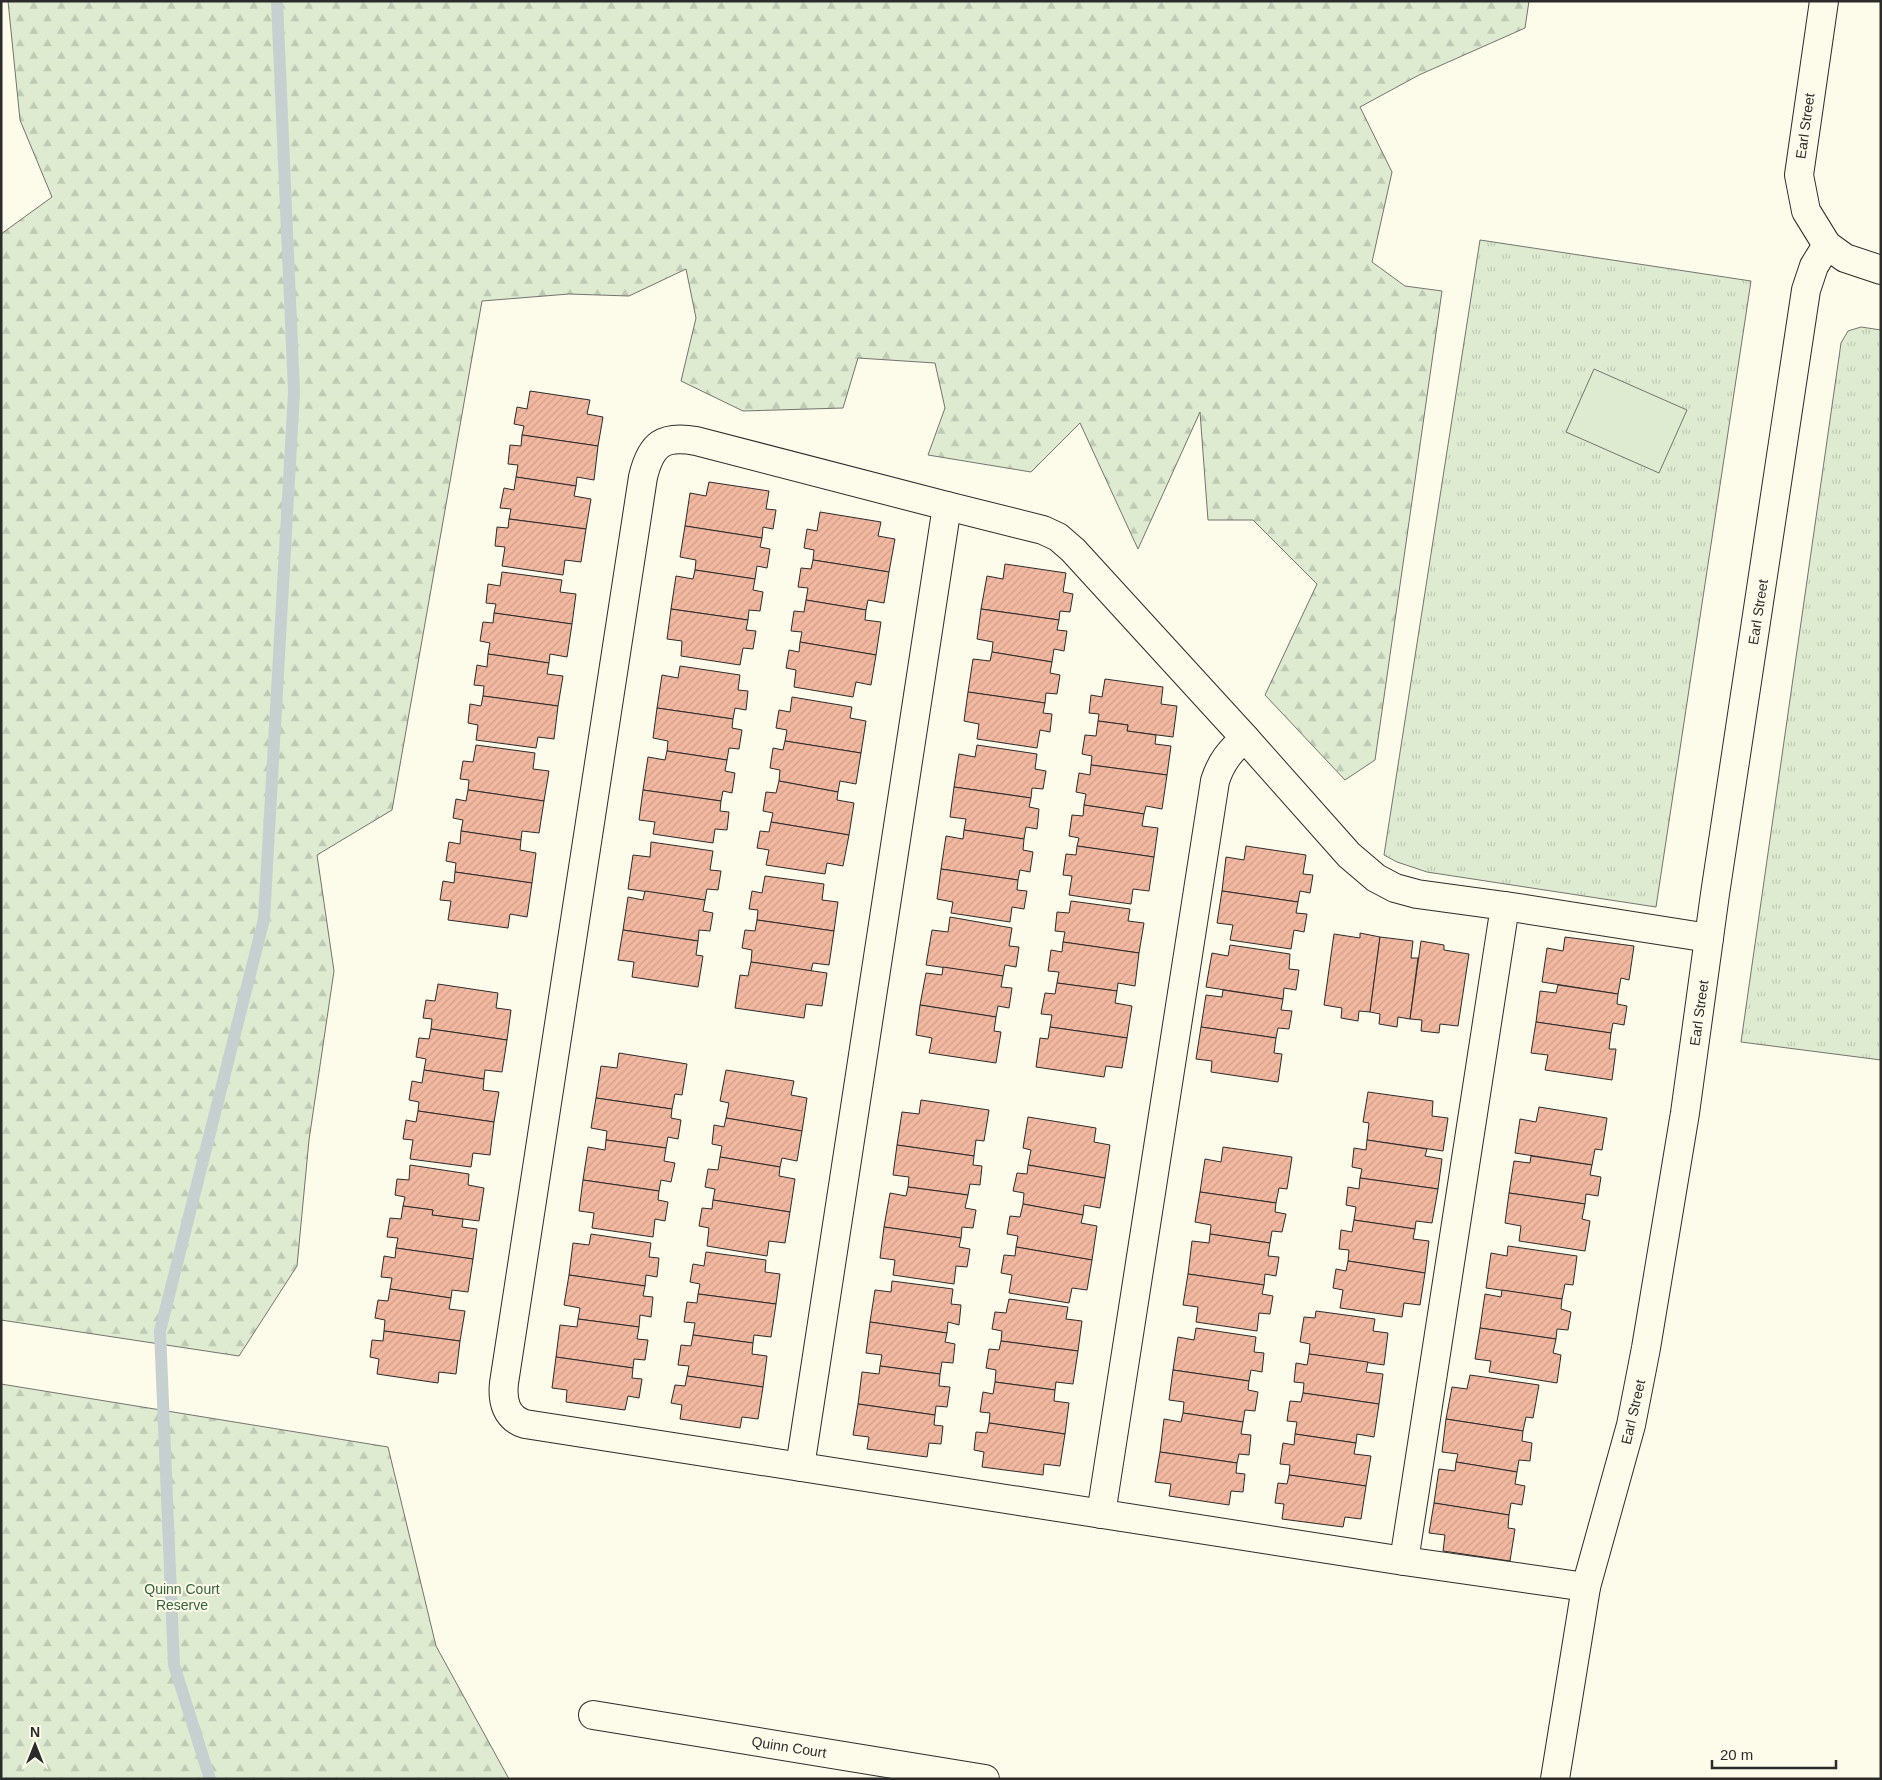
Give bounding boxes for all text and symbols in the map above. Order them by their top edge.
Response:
street label: Earl Street [1792,92,1818,160]
street label: Earl Street [1745,578,1771,646]
street label: Earl Street [1686,979,1712,1047]
street label: Earl Street [1618,1378,1648,1446]
park label: Quinn Court Reserve [144,1581,220,1613]
north arrow [10,1720,60,1770]
text: N [30,1724,40,1740]
street label: Quinn Court [750,1733,828,1761]
scale bar [1712,1738,1836,1770]
text: 20 m [1720,1746,1753,1763]

